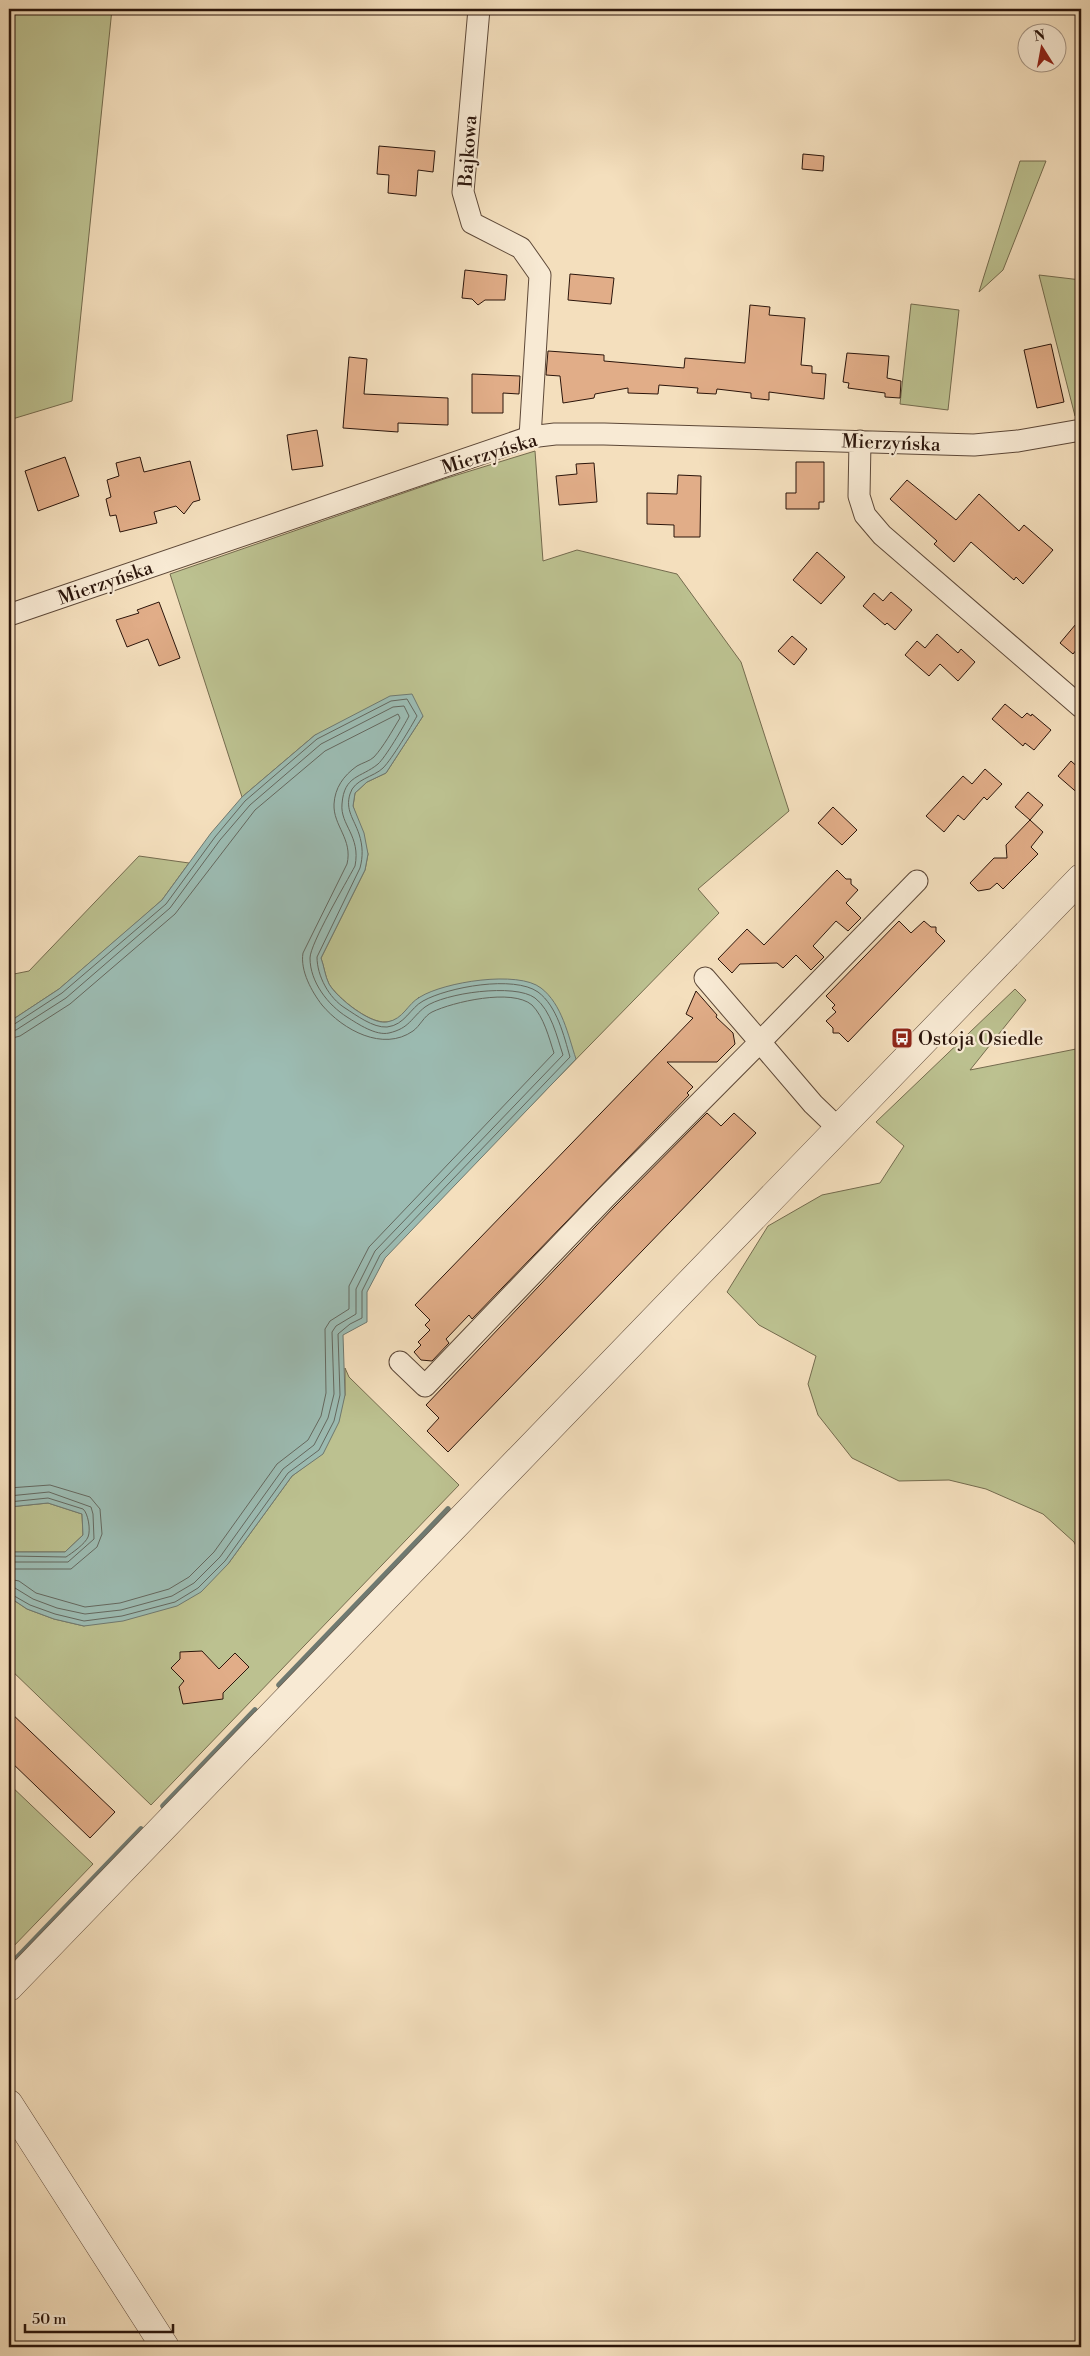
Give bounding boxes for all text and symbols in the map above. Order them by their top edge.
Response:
north arrow [1018,22,1068,72]
text: N [1033,26,1047,46]
street label: Bajkowa [453,114,483,189]
street label: Mierzyńska [438,428,541,480]
street label: Mierzyńska [841,429,941,457]
street label: Mierzyńska [55,555,156,610]
bus stop icon: Ostoja Osiedle [890,1026,914,1050]
place label: Ostoja Osiedle [918,1027,1043,1051]
scale bar [25,2301,172,2333]
text: 50 m [32,2310,66,2329]

